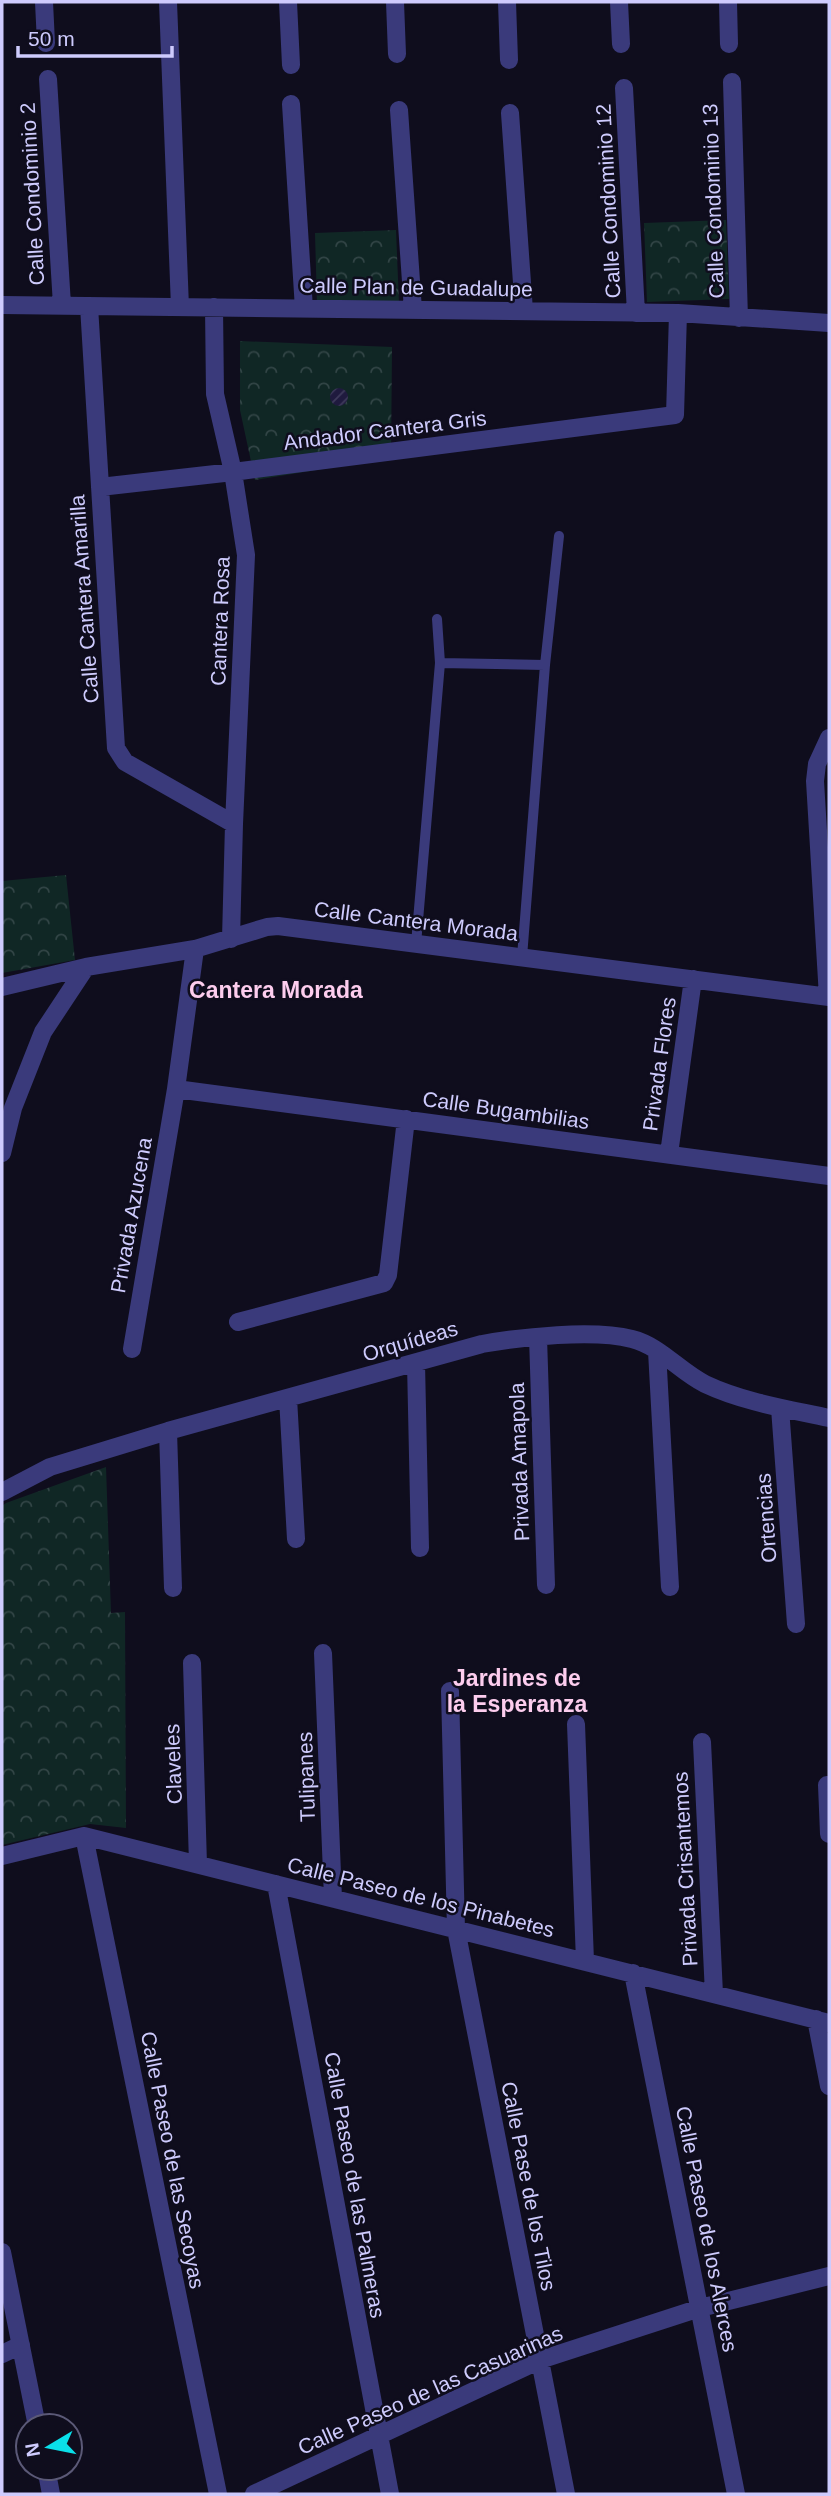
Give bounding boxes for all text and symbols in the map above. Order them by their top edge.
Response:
scale bar [18,14,172,58]
text: 50 m [28,27,75,50]
street label: Calle Condominio 2 [16,102,48,286]
street label: Calle Condominio 12 [591,103,625,299]
street label: Calle Condominio 13 [698,103,728,299]
street label: Calle Plan de Guadalupe [299,273,533,301]
street label: Andador Cantera Gris [282,406,488,454]
street label: Calle Cantera Amarilla [65,494,103,704]
street label: Cantera Rosa [206,556,234,686]
street label: Calle Cantera Morada [313,897,520,945]
district label: Cantera Morada [189,977,363,1003]
street label: Privada Flores [638,995,680,1133]
street label: Calle Bugambilias [421,1087,591,1133]
street label: Privada Azucena [106,1135,156,1295]
street label: Orquídeas [360,1316,460,1366]
street label: Privada Amapola [505,1382,533,1542]
street label: Ortencias [751,1472,781,1564]
district label: Jardines de la Esperanza [447,1665,588,1717]
street label: Claveles [160,1723,186,1805]
street label: Tulipanes [293,1731,319,1823]
street label: Privada Crisantemos [668,1771,702,1967]
street label: Calle Paseo de los Pinabetes [285,1853,557,1941]
street label: Calle Paseo de las Secoyas [137,2029,209,2291]
street label: Calle Paseo de las Palmeras [320,2050,390,2320]
street label: Calle Pase de los Tilos [497,2080,561,2292]
street label: Calle Paseo de los Alerces [672,2104,742,2354]
street label: Calle Paseo de las Casuarinas [294,2321,566,2459]
north arrow [14,2412,84,2482]
text: N [21,2441,44,2458]

